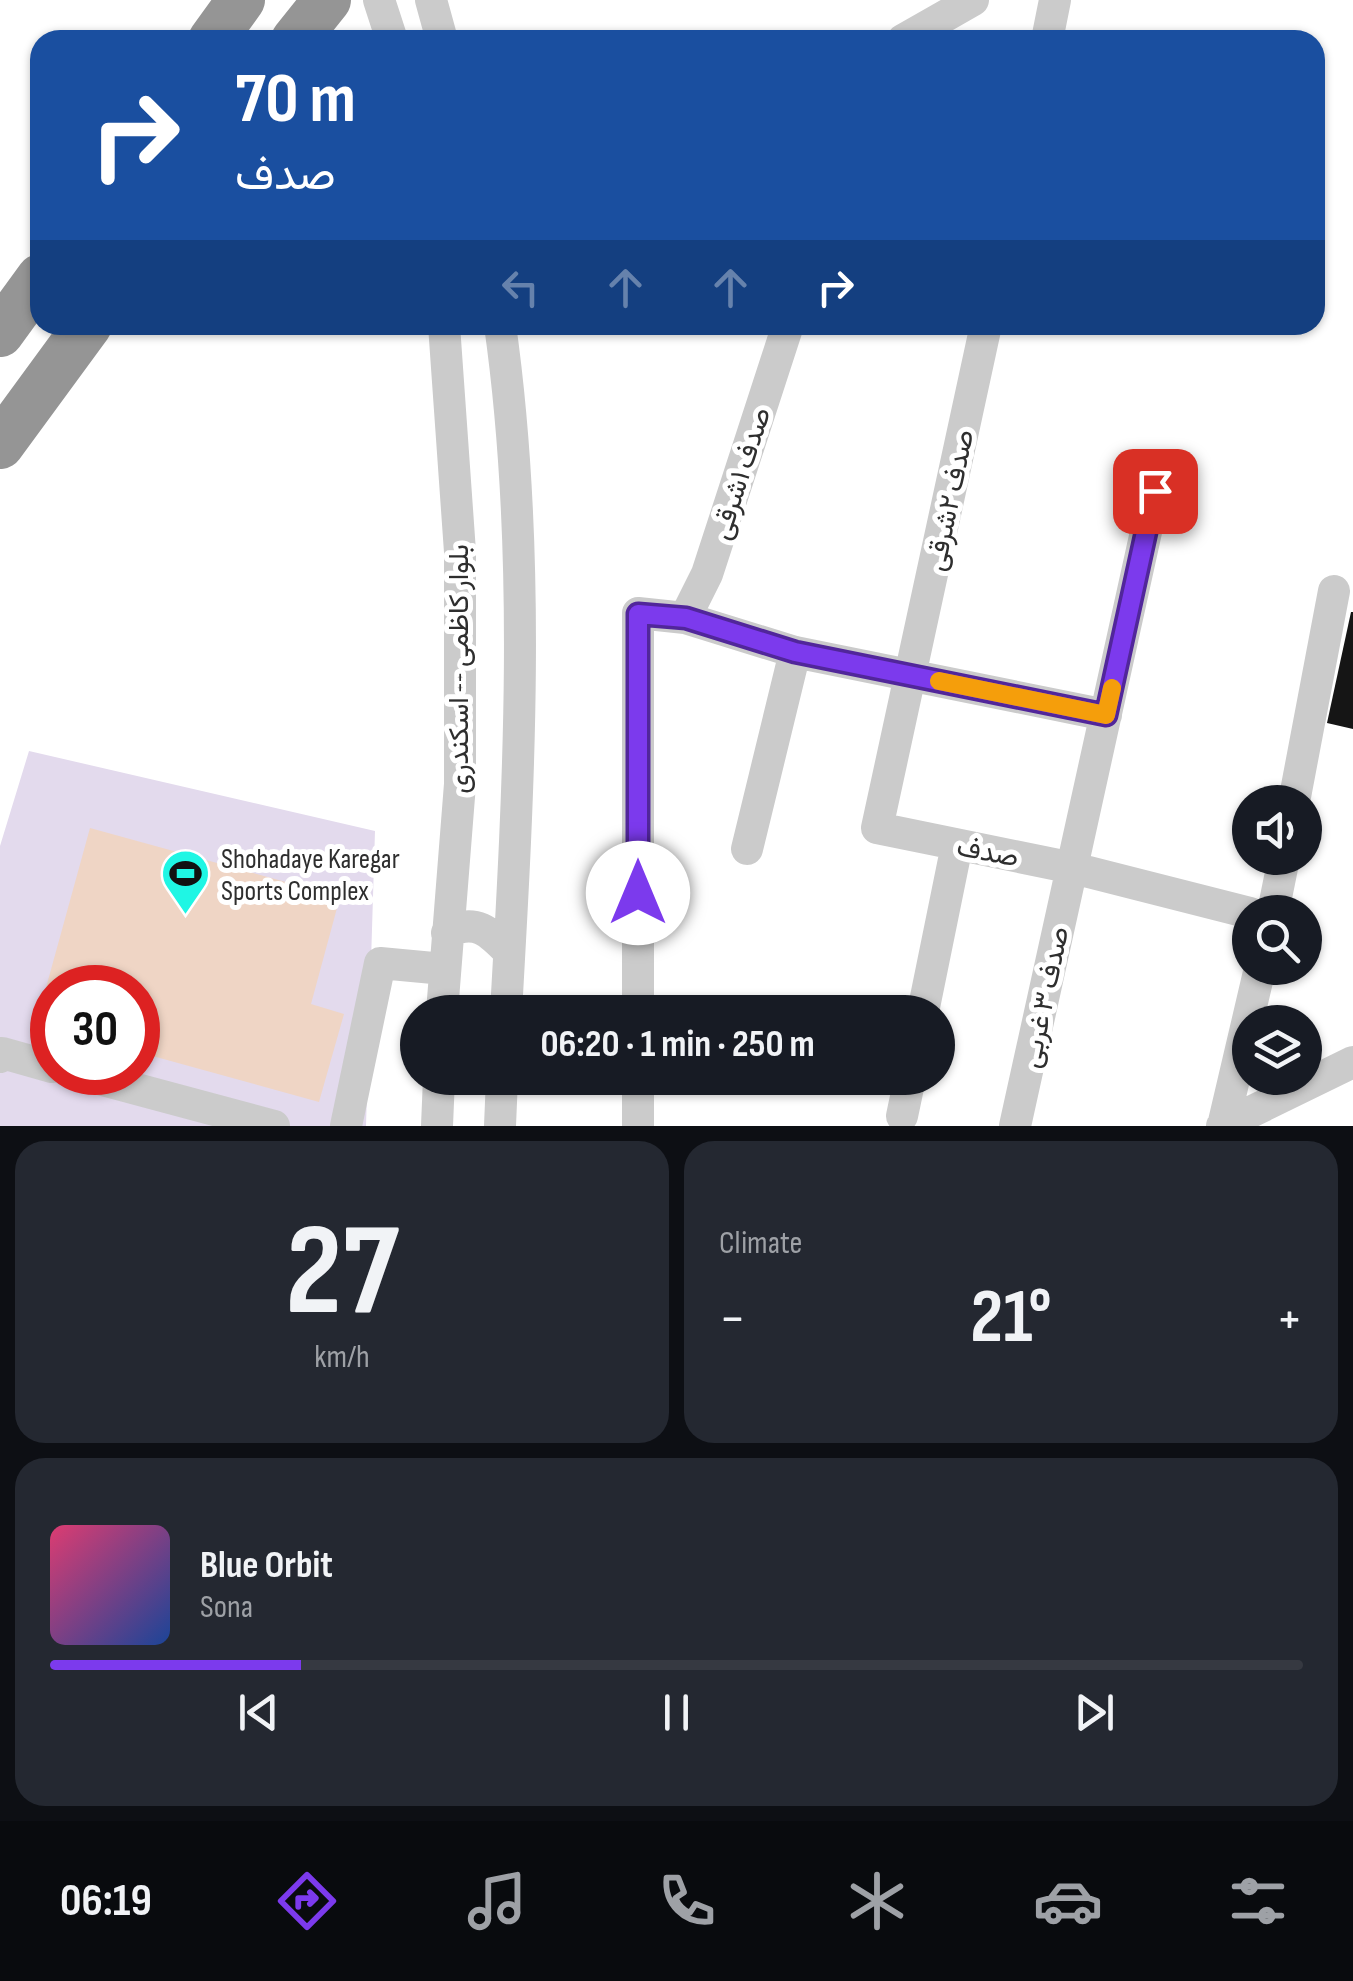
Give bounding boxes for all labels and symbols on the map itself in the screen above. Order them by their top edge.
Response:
street label: صدف ۱شرقی [705,403,778,544]
street label: صدف ۲شرقی [919,427,982,574]
pin [1113,449,1198,534]
street label: بلوار کاظمی -- اسکندری [443,544,476,794]
street label: صدف [954,830,1022,875]
position arrow [586,841,690,945]
place label: Shohadaye Karegar Sports Complex [221,843,400,908]
sports icon: Shohadaye Karegar Sports Complex [160,848,212,916]
street label: صدف ۳ غربی [1014,924,1077,1071]
speed limit sign: 30 [30,965,160,1095]

